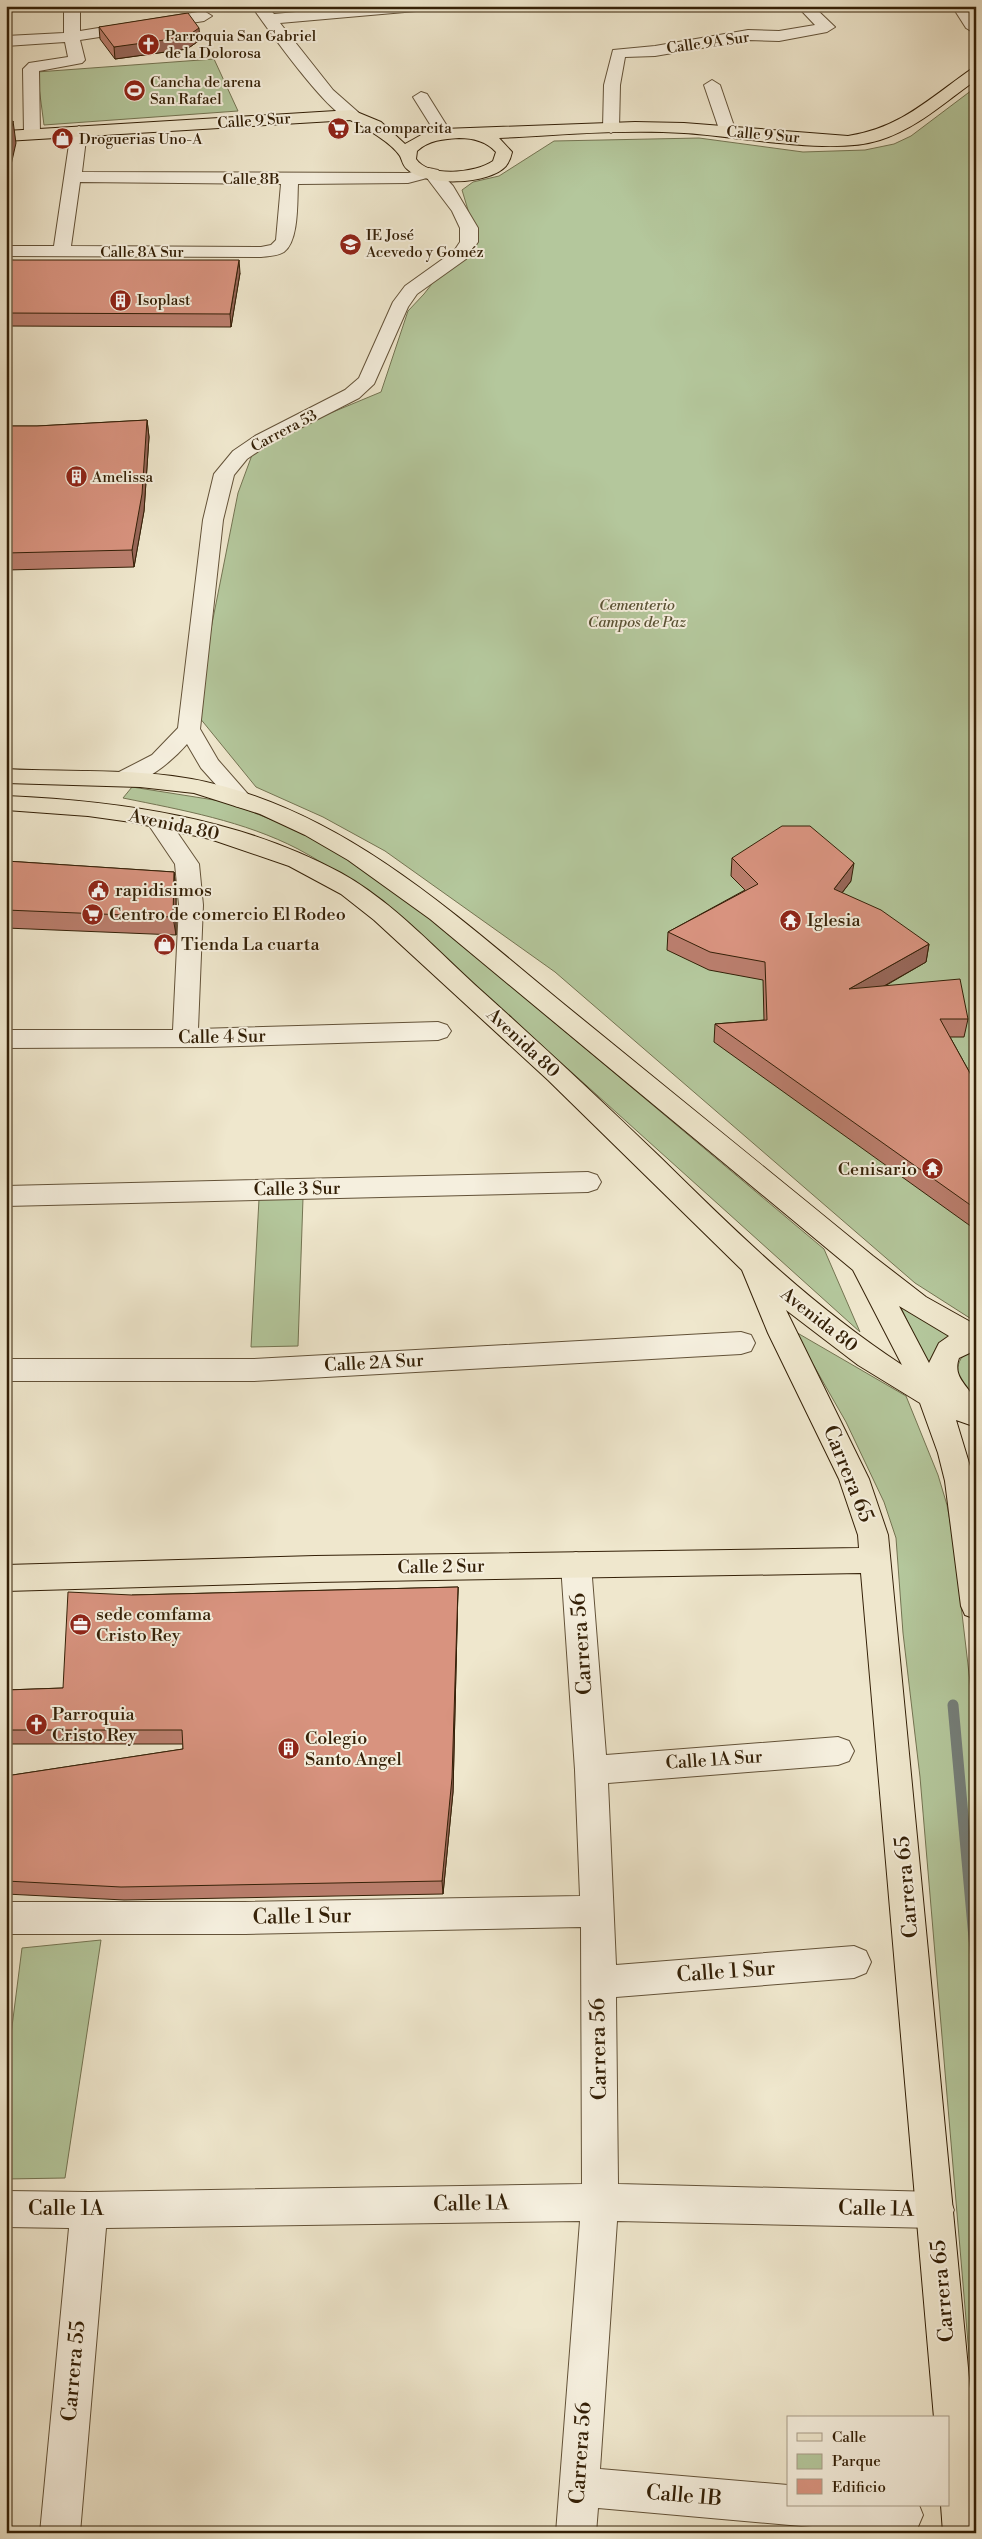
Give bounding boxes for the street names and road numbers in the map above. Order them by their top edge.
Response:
street label: Calle 9A Sur [665,28,751,58]
street label: Calle 9 Sur [217,109,292,133]
street label: Calle 9 Sur [726,122,801,148]
street label: Calle 8B [222,170,280,189]
street label: Calle 8A Sur [100,243,184,262]
street label: Carrera 53 [248,406,320,456]
street label: Avenida 80 [126,804,221,846]
street label: Avenida 80 [481,1003,565,1083]
street label: Calle 4 Sur [178,1025,266,1049]
street label: Calle 3 Sur [253,1177,341,1201]
street label: Avenida 80 [775,1282,862,1357]
street label: Calle 2A Sur [324,1349,425,1377]
street label: Carrera 65 [817,1422,879,1526]
street label: Calle 2 Sur [397,1555,485,1579]
street label: Carrera 56 [565,1592,599,1696]
street label: Calle 1A Sur [665,1745,763,1775]
street label: Carrera 65 [890,1835,924,1939]
street label: Calle 1 Sur [252,1903,352,1931]
street label: Calle 1 Sur [676,1956,776,1988]
street label: Carrera 56 [585,1997,613,2100]
street label: Calle 1A [433,2190,510,2218]
street label: Calle 1A [838,2195,915,2223]
street label: Calle 1A [28,2196,105,2222]
street label: Carrera 65 [926,2239,960,2343]
street label: Carrera 55 [57,2319,91,2423]
street label: Carrera 56 [564,2401,598,2505]
street label: Calle 1B [645,2480,723,2512]

